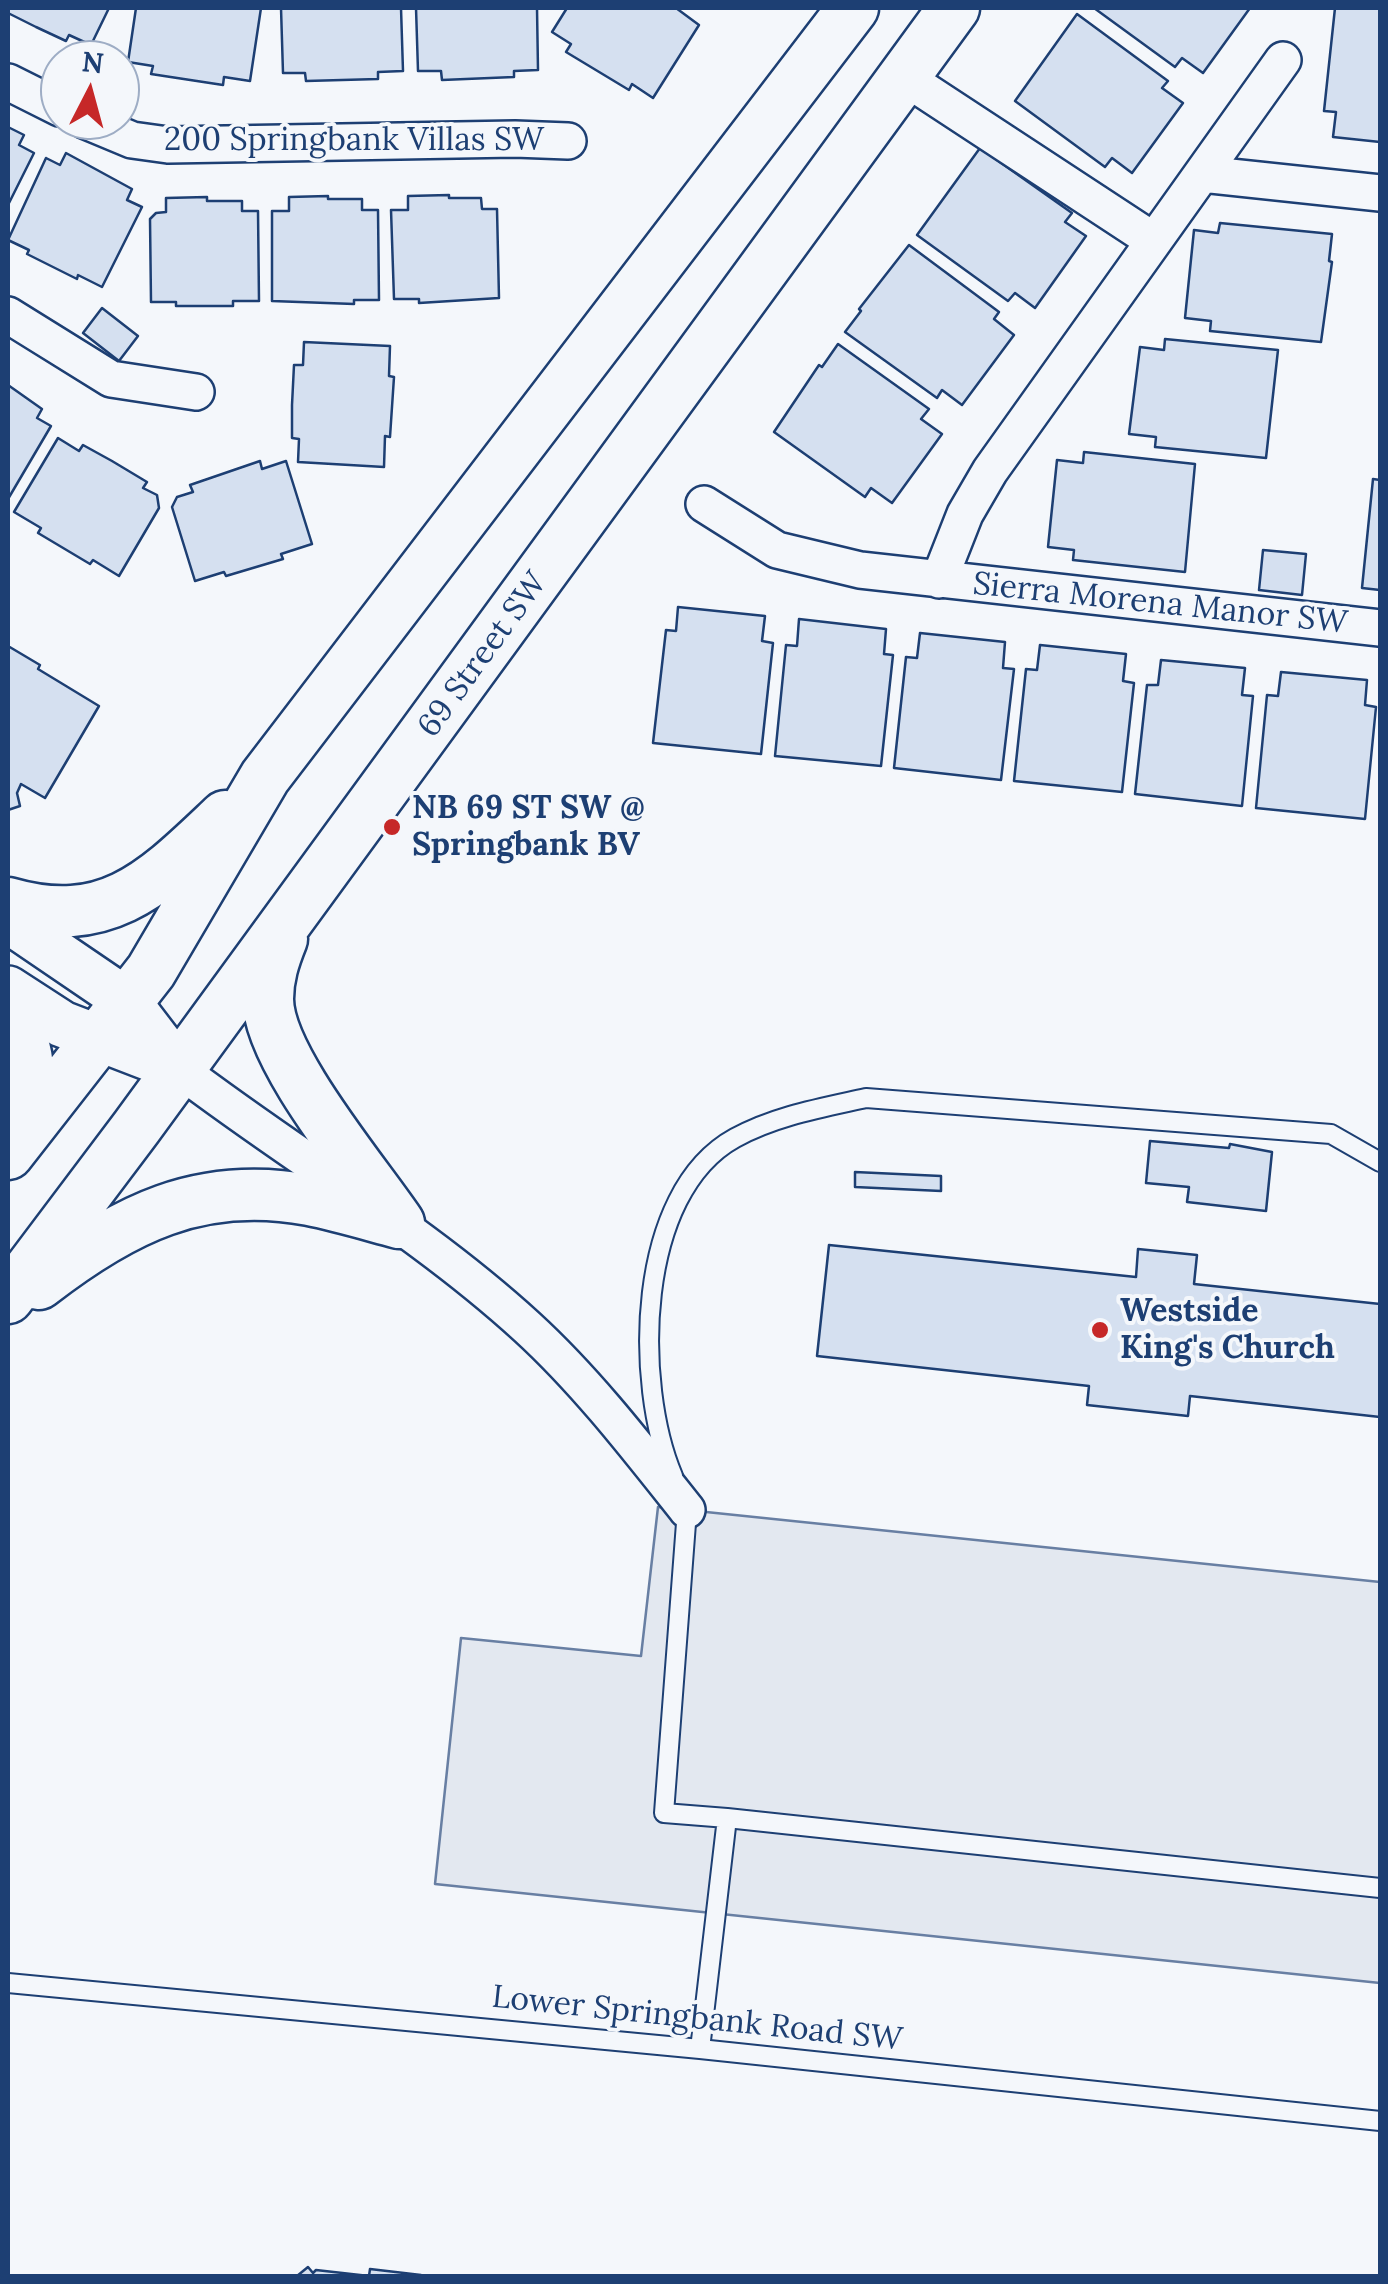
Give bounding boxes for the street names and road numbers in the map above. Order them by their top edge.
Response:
street label: 200 Springbank Villas SW [164,122,544,160]
street label: 69 Street SW [410,565,556,745]
street label: Sierra Morena Manor SW [971,565,1349,643]
street label: Lower Springbank Road SW [490,1978,904,2060]

